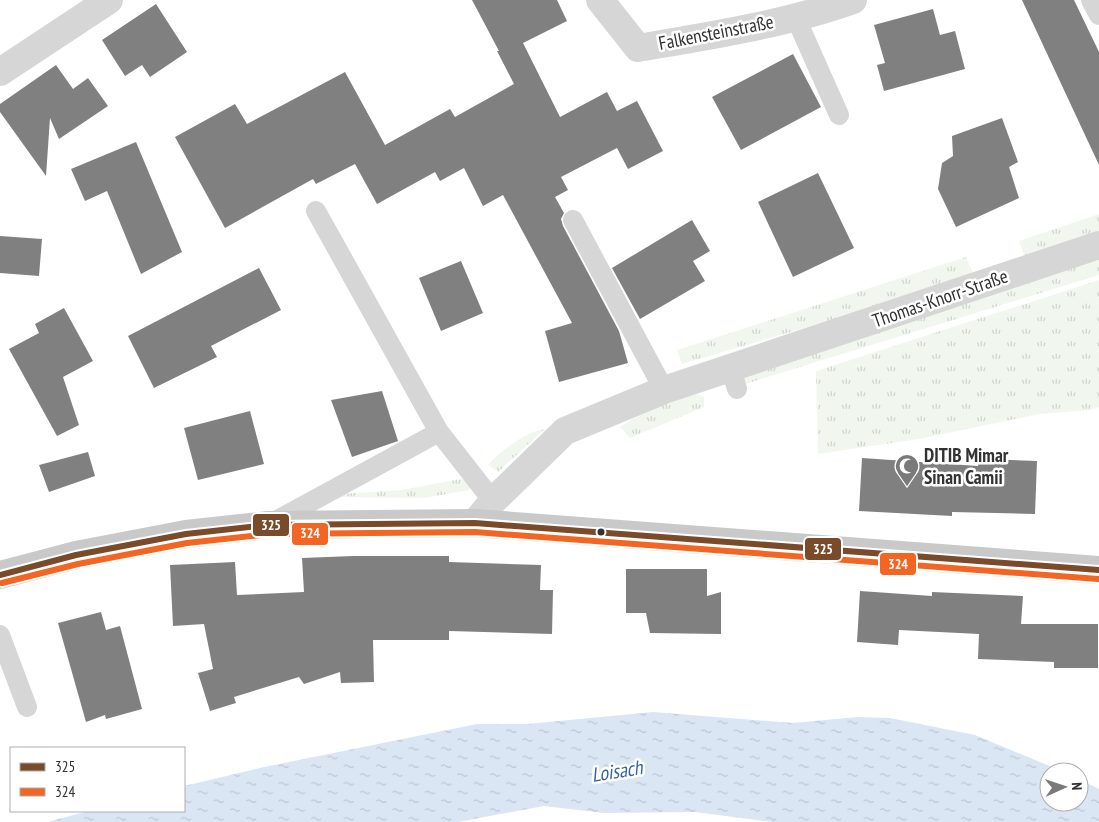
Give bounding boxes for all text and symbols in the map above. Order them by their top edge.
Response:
street label: Falkensteinstraße [656,9,776,55]
street label: Thomas-Knorr-Straße [869,264,1011,332]
place label: DITIB Mimar Sinan Camii [924,443,1009,489]
mosque icon: DITIB Mimar Sinan Camii [894,453,920,487]
line badge: 325 [252,513,290,537]
text: 325 [261,516,281,534]
line badge: 324 [291,522,329,546]
text: 324 [300,524,320,542]
unlabelled marker [596,527,606,537]
line badge: 325 [804,537,842,561]
text: 325 [813,540,833,558]
line badge: 324 [879,552,917,576]
text: 324 [888,555,908,573]
legend [10,747,185,812]
water label: Loisach [590,754,645,788]
text: 325 [55,757,75,776]
north arrow [1039,762,1089,812]
text: 324 [55,782,76,801]
text: N [1068,782,1086,791]

